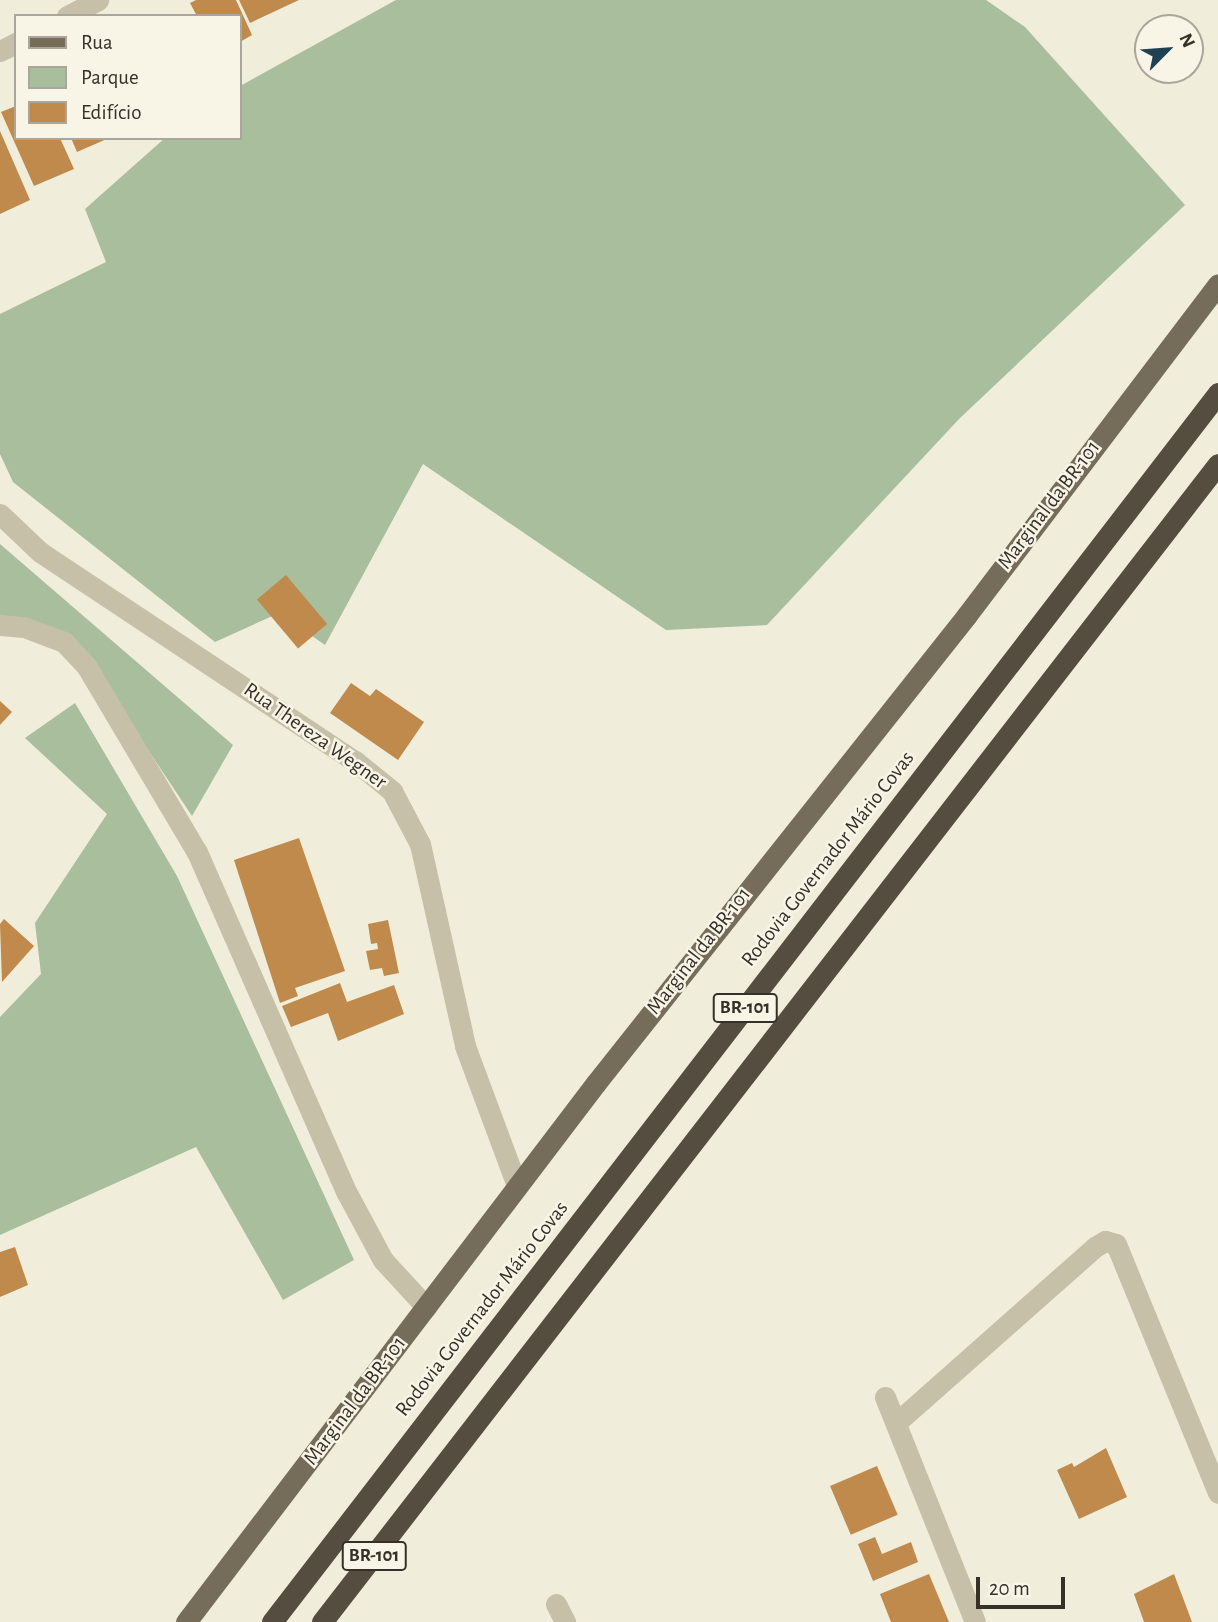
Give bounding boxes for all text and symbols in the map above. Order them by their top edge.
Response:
legend [14,14,242,140]
north arrow [1134,14,1204,84]
text: N [1175,31,1198,51]
text: Rua [81,32,113,53]
text: Parque [81,67,139,88]
text: Edifício [81,102,141,123]
street label: Marginal da BR-101 [992,436,1106,574]
street label: Rua Thereza Wegner [239,677,391,795]
street label: Rodovia Governador Mário Covas [736,746,920,972]
street label: Marginal da BR-101 [641,882,757,1020]
road number: BR-101 [712,992,778,1024]
street label: Rodovia Governador Mário Covas [390,1196,574,1422]
street label: Marginal da BR-101 [298,1332,412,1470]
road number: BR-101 [341,1540,407,1572]
scale bar [980,1562,1069,1606]
text: 20 m [989,1578,1030,1599]

